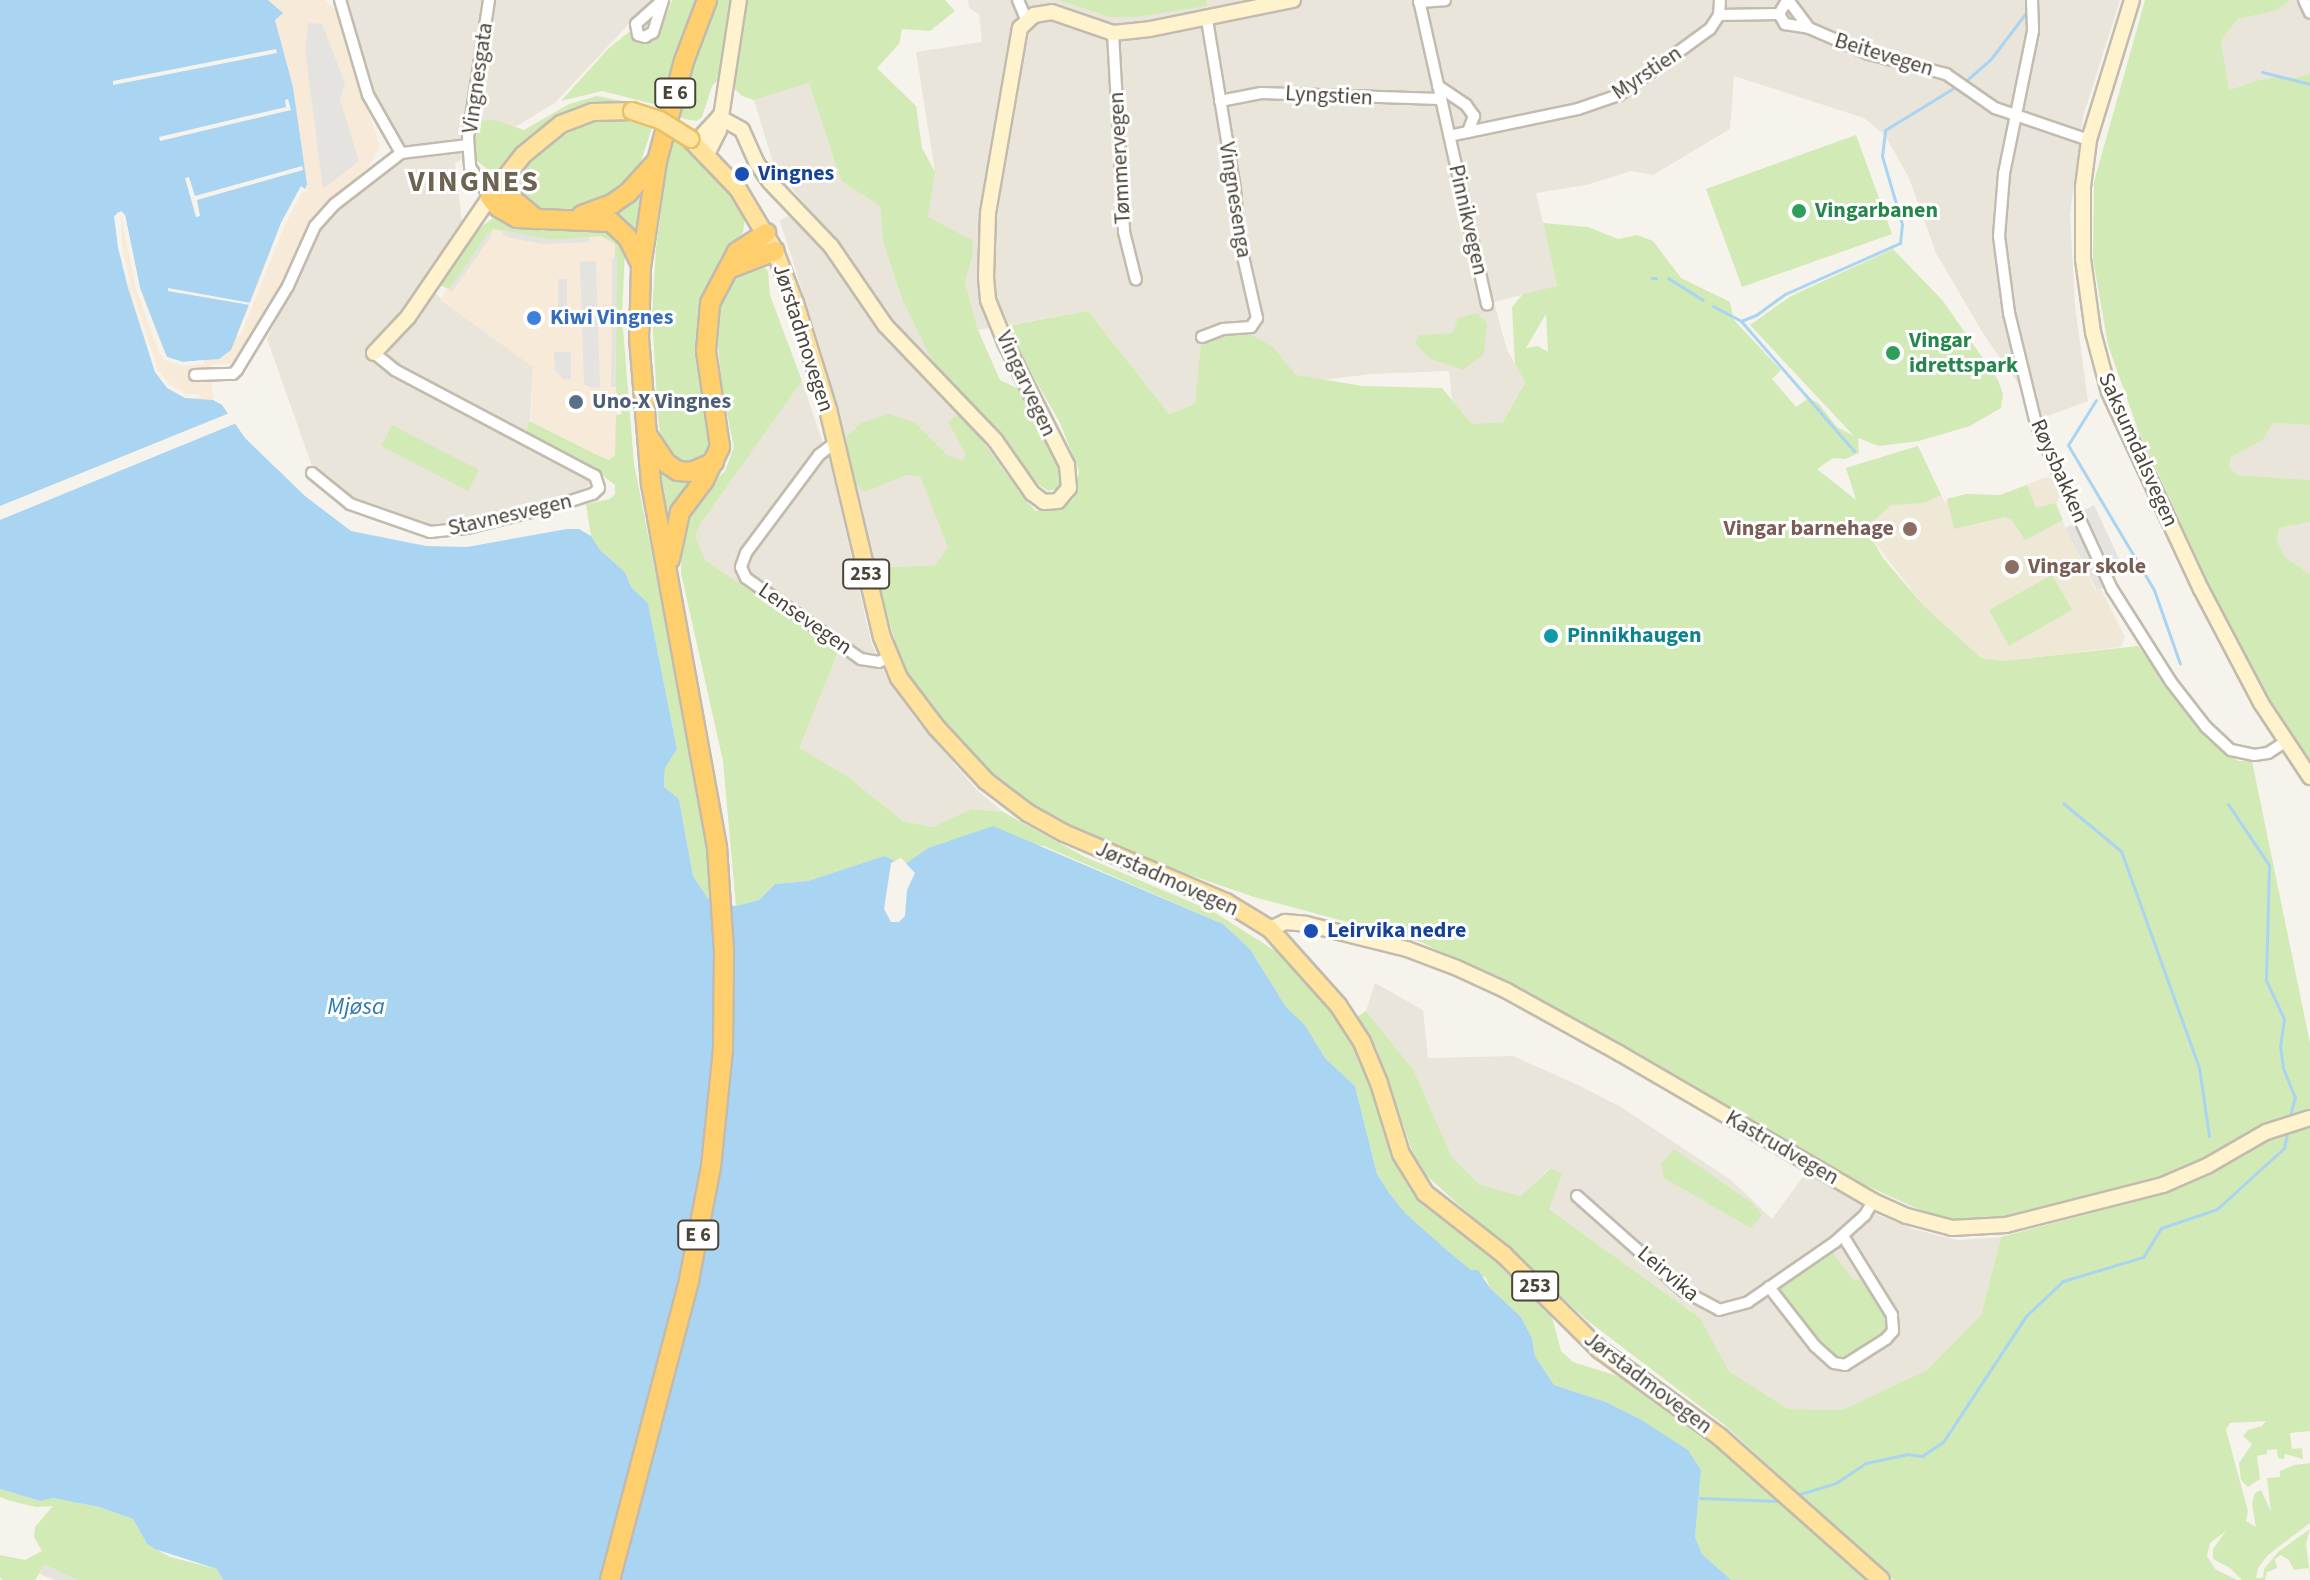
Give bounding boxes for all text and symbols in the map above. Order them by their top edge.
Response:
street label: Vingnesgata [457,21,499,135]
street label: Beitevegen [1831,27,1937,83]
street label: Myrstien [1607,40,1687,106]
road number: E 6 [653,77,697,109]
street label: Lyngstien [1284,81,1374,111]
street label: Tømmervegen [1103,91,1137,225]
street label: Vingnesenga [1213,140,1257,260]
place label: Vingnes [758,161,834,187]
street label: Pinnikvegen [1442,162,1494,278]
district label: VINGNES [408,164,540,200]
marker: Vingnes [733,165,751,183]
place label: Vingarbanen [1815,198,1938,224]
marker: Vingarbanen [1790,202,1808,220]
street label: Jørstadmovegen [767,261,839,415]
place label: Kiwi Vingnes [550,305,673,331]
marker: Kiwi Vingnes [525,309,543,327]
street label: Vingarvegen [990,327,1062,441]
place label: Vingar idrettspark [1909,327,2018,378]
marker: Vingar idrettspark [1884,344,1902,362]
street label: Saksumdalsvegen [2092,369,2184,531]
place label: Uno-X Vingnes [592,389,731,415]
marker: Uno-X Vingnes [567,393,585,411]
street label: Røysbakken [2024,415,2094,527]
street label: Stavnesvegen [445,488,575,542]
place label: Vingar barnehage [1723,516,1894,542]
marker: Vingar barnehage [1901,520,1919,538]
place label: Vingar skole [2028,554,2146,580]
road number: 253 [842,558,890,590]
marker: Vingar skole [2003,558,2021,576]
street label: Lensevegen [753,577,857,661]
place label: Pinnikhaugen [1567,623,1701,649]
marker: Pinnikhaugen [1542,627,1560,645]
street label: Jørstadmovegen [1091,836,1243,922]
place label: Leirvika nedre [1327,918,1466,944]
marker: Leirvika nedre [1302,922,1320,940]
water label: Mjøsa [327,993,385,1021]
street label: Kastrudvegen [1721,1105,1843,1191]
road number: E 6 [676,1219,720,1251]
street label: Leirvika [1632,1241,1704,1307]
road number: 253 [1511,1270,1559,1302]
street label: Jørstadmovegen [1579,1326,1717,1440]

